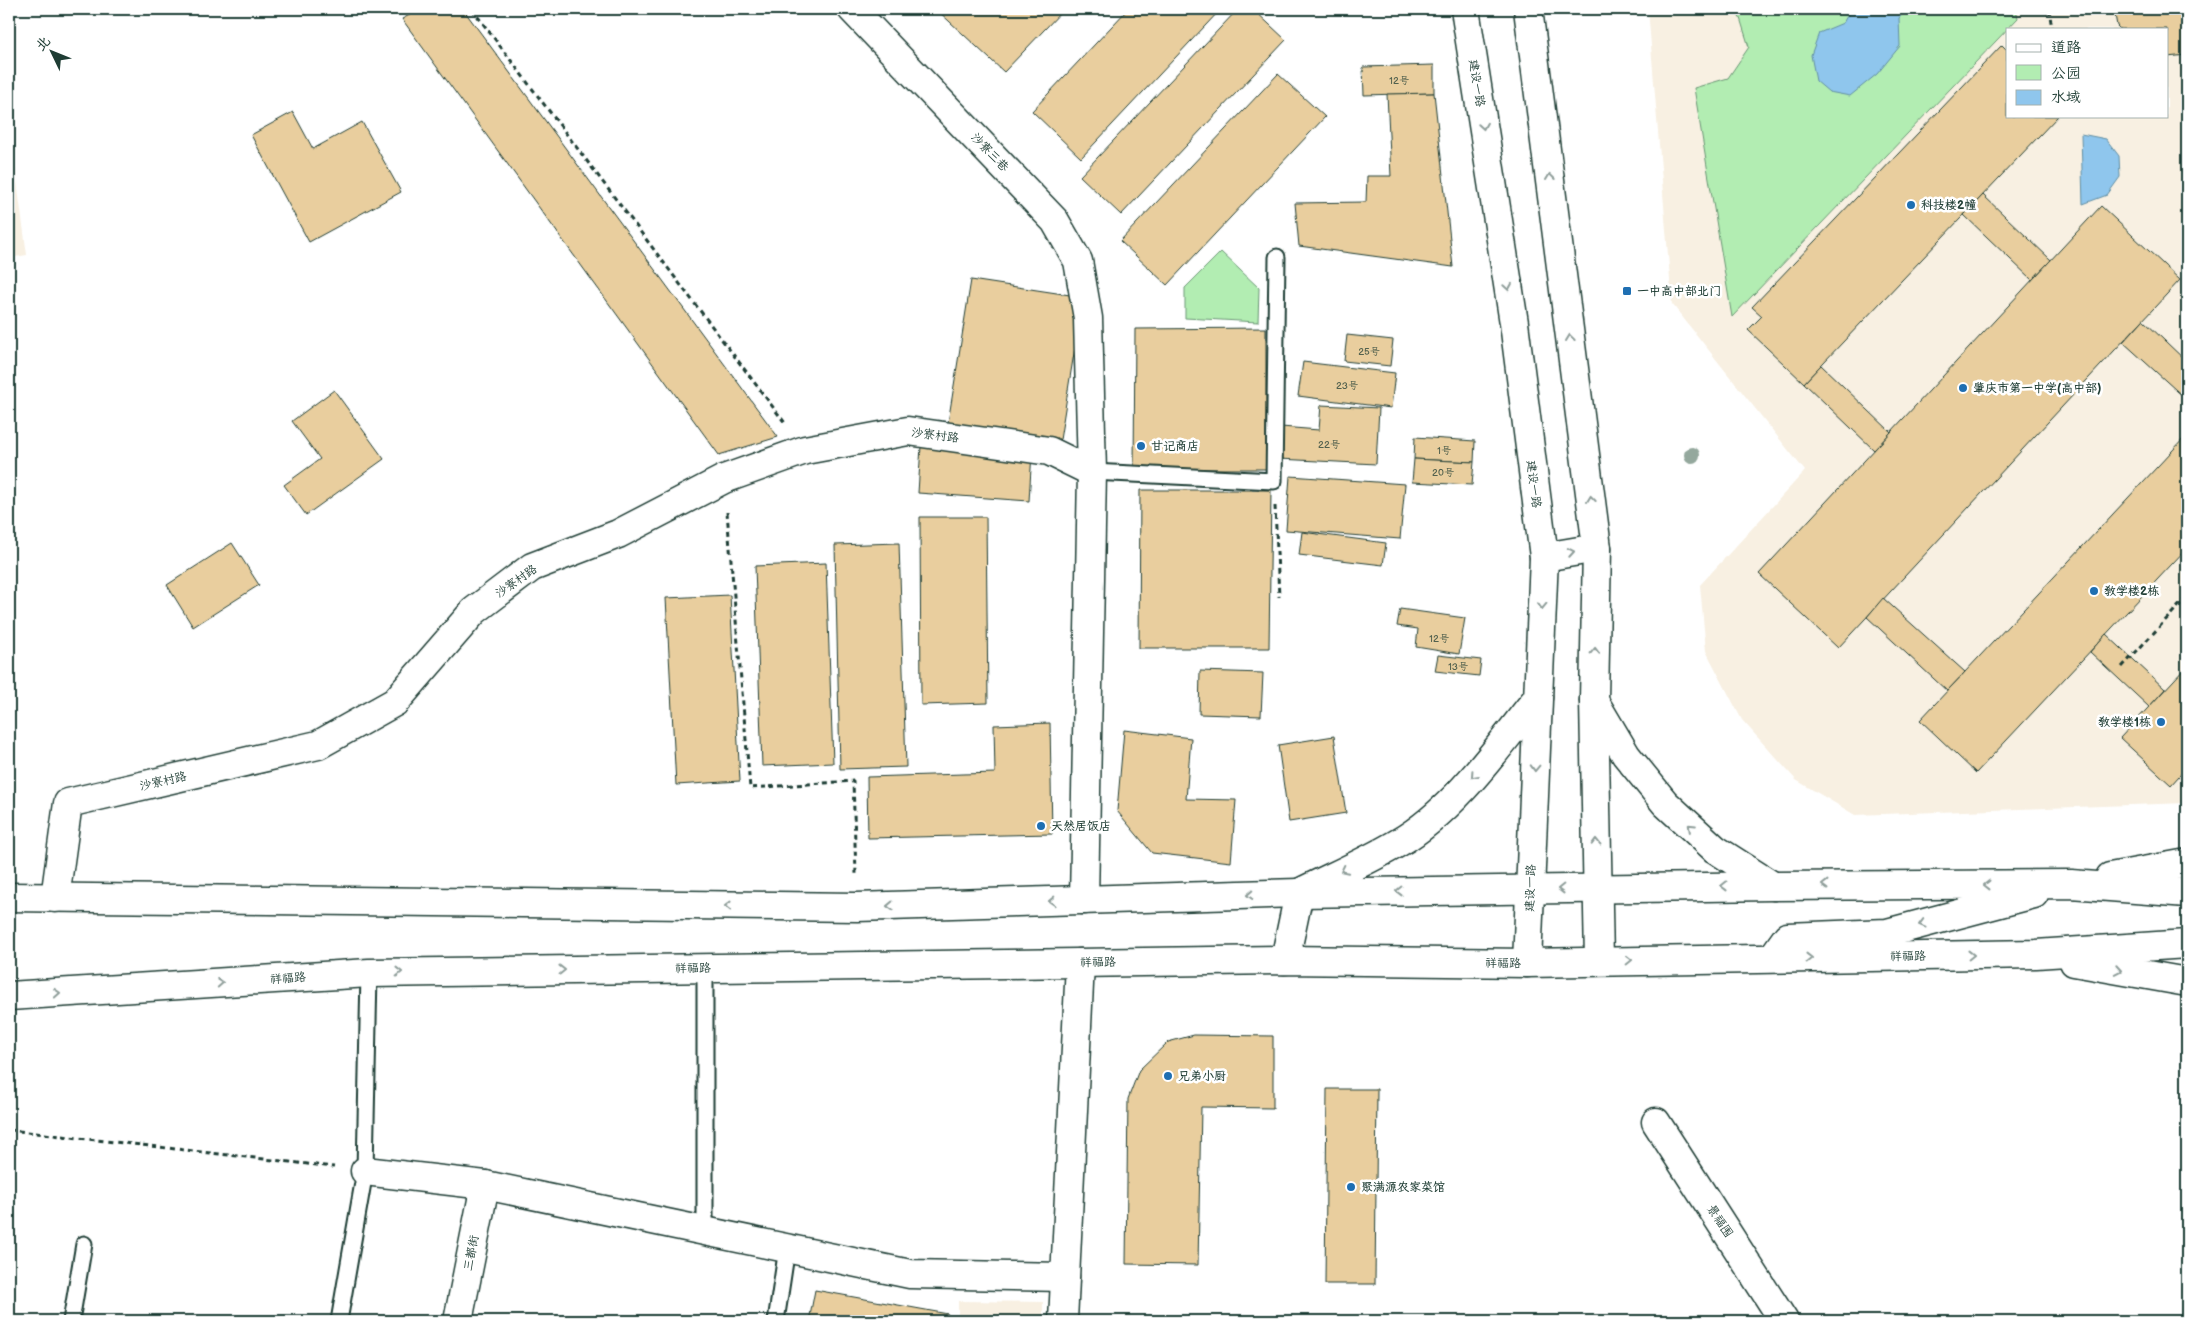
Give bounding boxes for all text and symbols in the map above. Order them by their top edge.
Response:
north arrow [28,28,78,78]
legend [2006,28,2168,118]
text: 北 [32,33,54,54]
text: 道路 [2051,38,2081,57]
street label: 建设一路 [1465,58,1488,108]
text: 公园 [2051,64,2081,83]
house number: 12号 [1389,75,1409,87]
text: 水域 [2051,88,2081,107]
one-way arrow [1478,122,1488,130]
street label: 沙寮三巷 [968,130,1012,175]
one-way arrow [1545,173,1556,181]
place label: 科技楼2幢 [1921,198,1976,213]
marker: 科技楼2幢 [1905,199,1917,211]
one-way arrow [1502,283,1513,291]
place label: 一中高中部北门 [1637,284,1721,299]
marker: 一中高中部北门 [1621,285,1633,297]
one-way arrow [1566,334,1576,342]
house number: 25号 [1358,346,1380,358]
house number: 23号 [1336,380,1358,392]
place label: 肇庆市第一中学(高中部) [1973,381,2101,396]
marker: 肇庆市第一中学(高中部) [1957,382,1969,394]
street label: 沙寮村路 [910,425,960,446]
place label: 甘记商店 [1151,439,1199,454]
house number: 22号 [1318,439,1340,451]
marker: 甘记商店 [1135,440,1147,452]
house number: 1号 [1437,445,1451,457]
street label: 建设一路 [1523,459,1544,509]
house number: 20号 [1432,467,1454,479]
one-way arrow [1586,495,1597,503]
one-way arrow [1566,548,1575,558]
street label: 沙寮村路 [492,561,540,601]
place label: 教学楼2栋 [2104,584,2159,599]
marker: 教学楼2栋 [2088,585,2100,597]
one-way arrow [1536,602,1547,610]
house number: 12号 [1429,633,1449,645]
one-way arrow [1590,647,1600,654]
house number: 13号 [1448,661,1468,673]
place label: 教学楼1栋 [2098,715,2151,730]
marker: 教学楼1栋 [2155,716,2167,728]
one-way arrow [1530,764,1541,772]
street label: 沙寮村路 [138,769,188,794]
one-way arrow [1471,770,1480,779]
place label: 天然居饭店 [1051,819,1111,834]
marker: 天然居饭店 [1035,820,1047,832]
one-way arrow [1687,824,1696,833]
one-way arrow [1591,838,1602,846]
one-way arrow [1340,864,1349,874]
street label: 建设一路 [1522,864,1539,912]
one-way arrow [1983,879,1991,890]
one-way arrow [1820,880,1828,890]
one-way arrow [1720,881,1728,892]
one-way arrow [1557,884,1565,894]
one-way arrow [1395,886,1403,897]
one-way arrow [1246,889,1254,900]
one-way arrow [1048,896,1056,906]
one-way arrow [723,901,731,911]
one-way arrow [886,901,894,912]
one-way arrow [1918,918,1927,929]
street label: 祥福路 [1890,949,1926,964]
one-way arrow [1967,950,1975,961]
one-way arrow [1805,953,1813,963]
street label: 祥福路 [1080,955,1116,970]
one-way arrow [1625,955,1633,965]
street label: 祥福路 [1485,956,1521,971]
street label: 祥福路 [675,961,711,976]
one-way arrow [2114,964,2123,974]
one-way arrow [558,965,566,975]
one-way arrow [395,967,403,978]
street label: 祥福路 [270,970,307,987]
one-way arrow [216,977,224,988]
one-way arrow [54,988,62,999]
place label: 兄弟小厨 [1178,1069,1226,1084]
marker: 兄弟小厨 [1162,1070,1174,1082]
place label: 聚满源农家菜馆 [1361,1180,1445,1195]
marker: 聚满源农家菜馆 [1345,1181,1357,1193]
street label: 景福围 [1703,1202,1736,1240]
street label: 三都街 [461,1234,482,1272]

